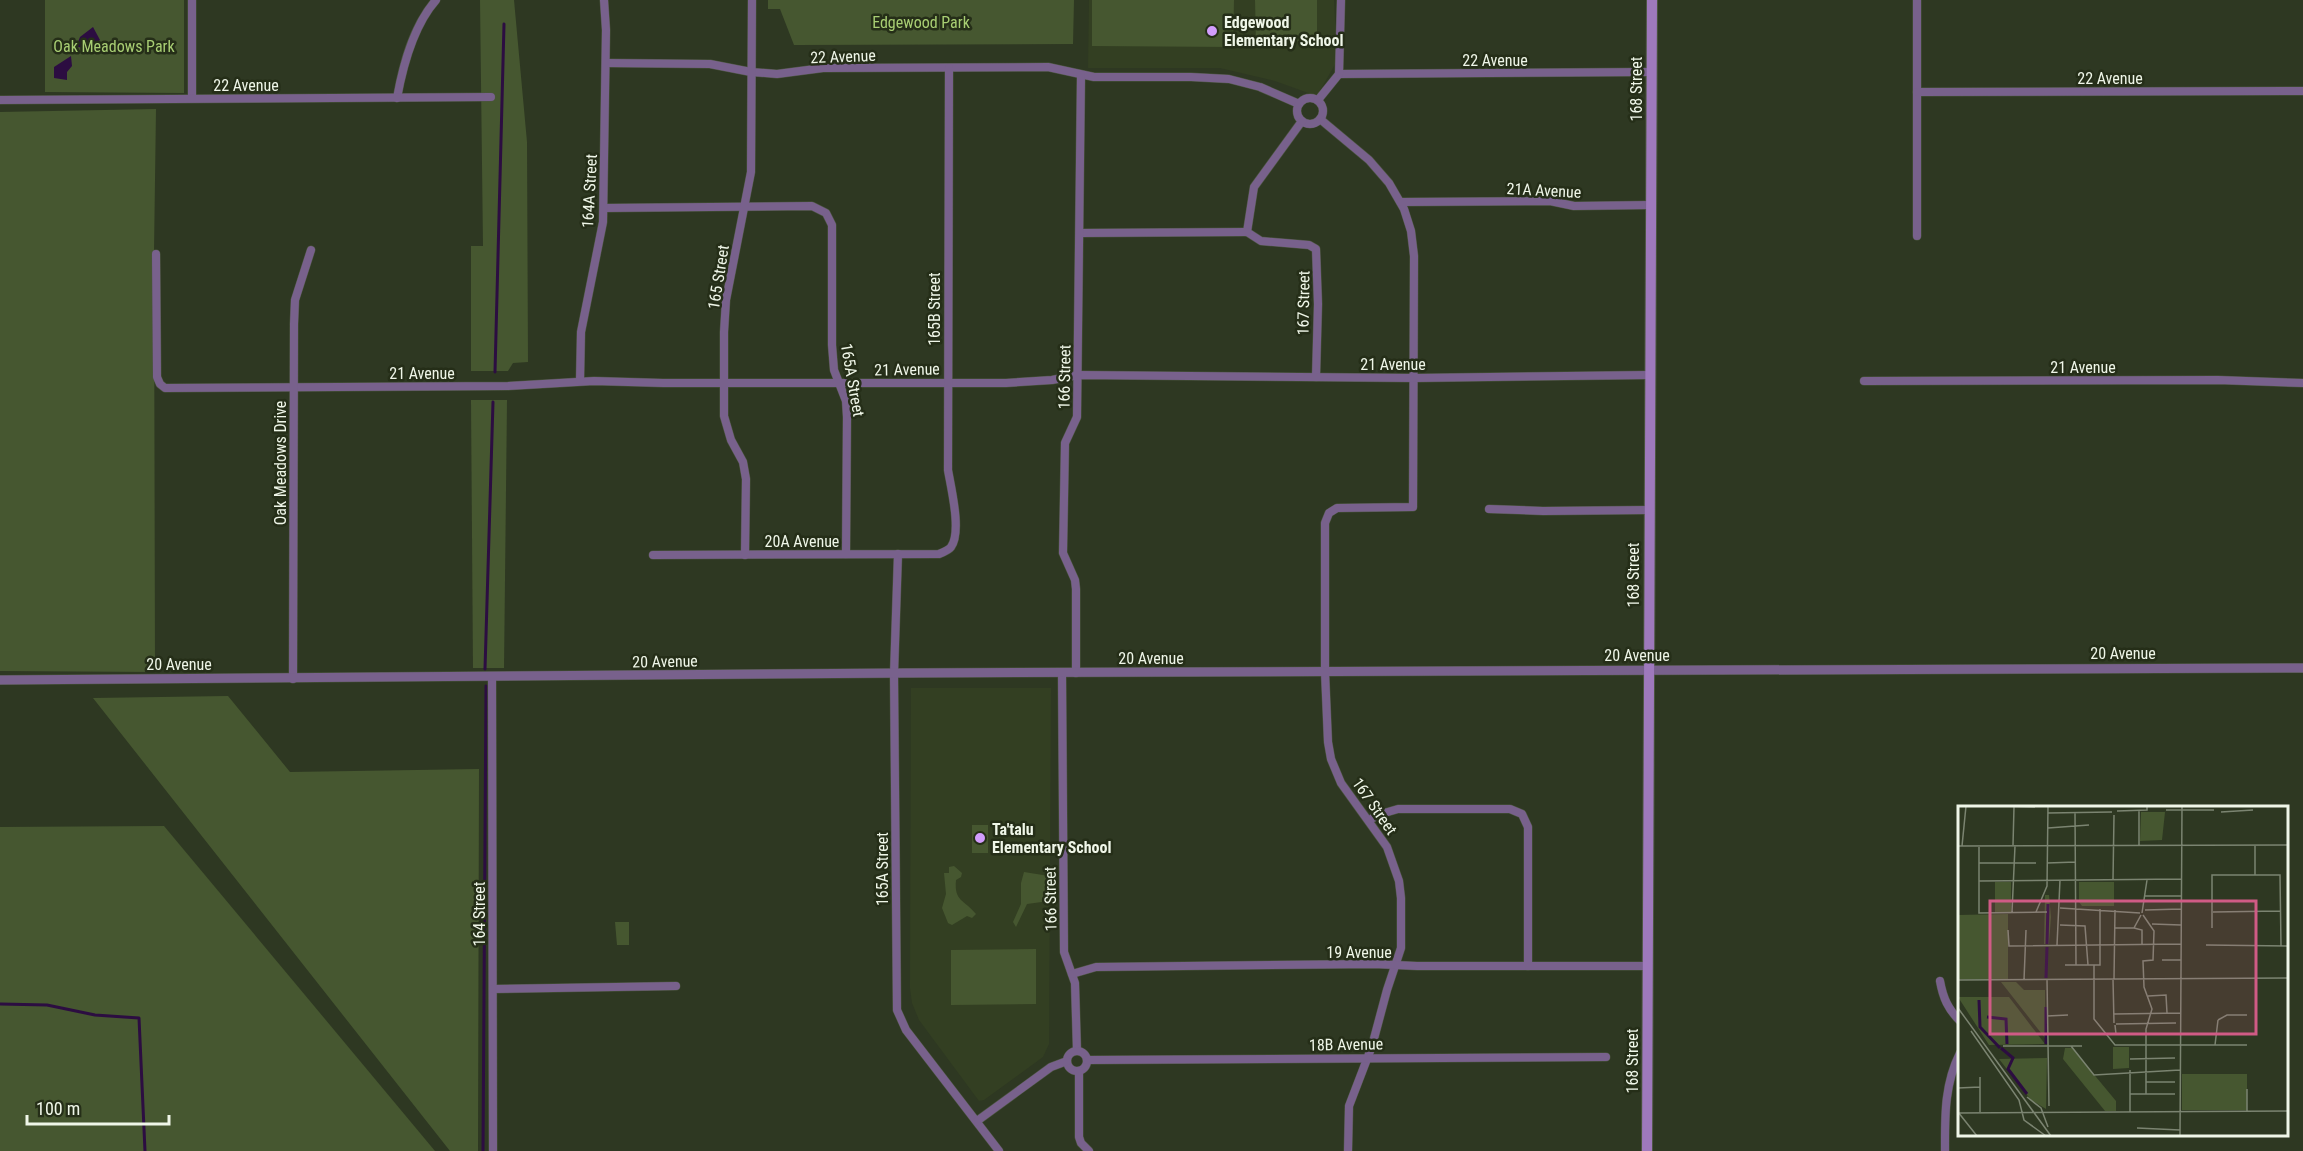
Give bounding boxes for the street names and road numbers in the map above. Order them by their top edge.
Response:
street label: 22 Avenue [810,46,876,67]
street label: 22 Avenue [1462,51,1528,70]
street label: 168 Street [1627,56,1646,121]
street label: 22 Avenue [2077,69,2143,88]
street label: 22 Avenue [213,76,279,95]
street label: 164A Street [578,153,601,229]
street label: 21A Avenue [1506,179,1582,202]
street label: 165 Street [704,243,733,311]
street label: 167 Street [1293,270,1314,336]
street label: 165B Street [925,272,944,346]
street label: 165A Street [837,342,868,418]
street label: 166 Street [1054,344,1075,410]
street label: 21 Avenue [1360,355,1426,374]
street label: 21 Avenue [2050,358,2116,377]
street label: 21 Avenue [874,359,940,380]
street label: 21 Avenue [389,364,455,383]
street label: Oak Meadows Drive [271,401,290,525]
street label: 20A Avenue [765,532,839,551]
street label: 168 Street [1624,542,1643,607]
street label: 20 Avenue [2090,644,2156,663]
street label: 20 Avenue [1604,646,1670,665]
street label: 20 Avenue [1118,649,1184,668]
street label: 20 Avenue [632,651,698,672]
street label: 20 Avenue [146,655,212,674]
street label: 167 Street [1348,774,1401,839]
street label: 165A Street [873,832,892,906]
street label: 166 Street [1040,866,1061,932]
street label: 164 Street [470,881,489,946]
street label: 19 Avenue [1326,943,1392,962]
street label: 168 Street [1623,1028,1642,1093]
street label: 18B Avenue [1309,1034,1383,1055]

